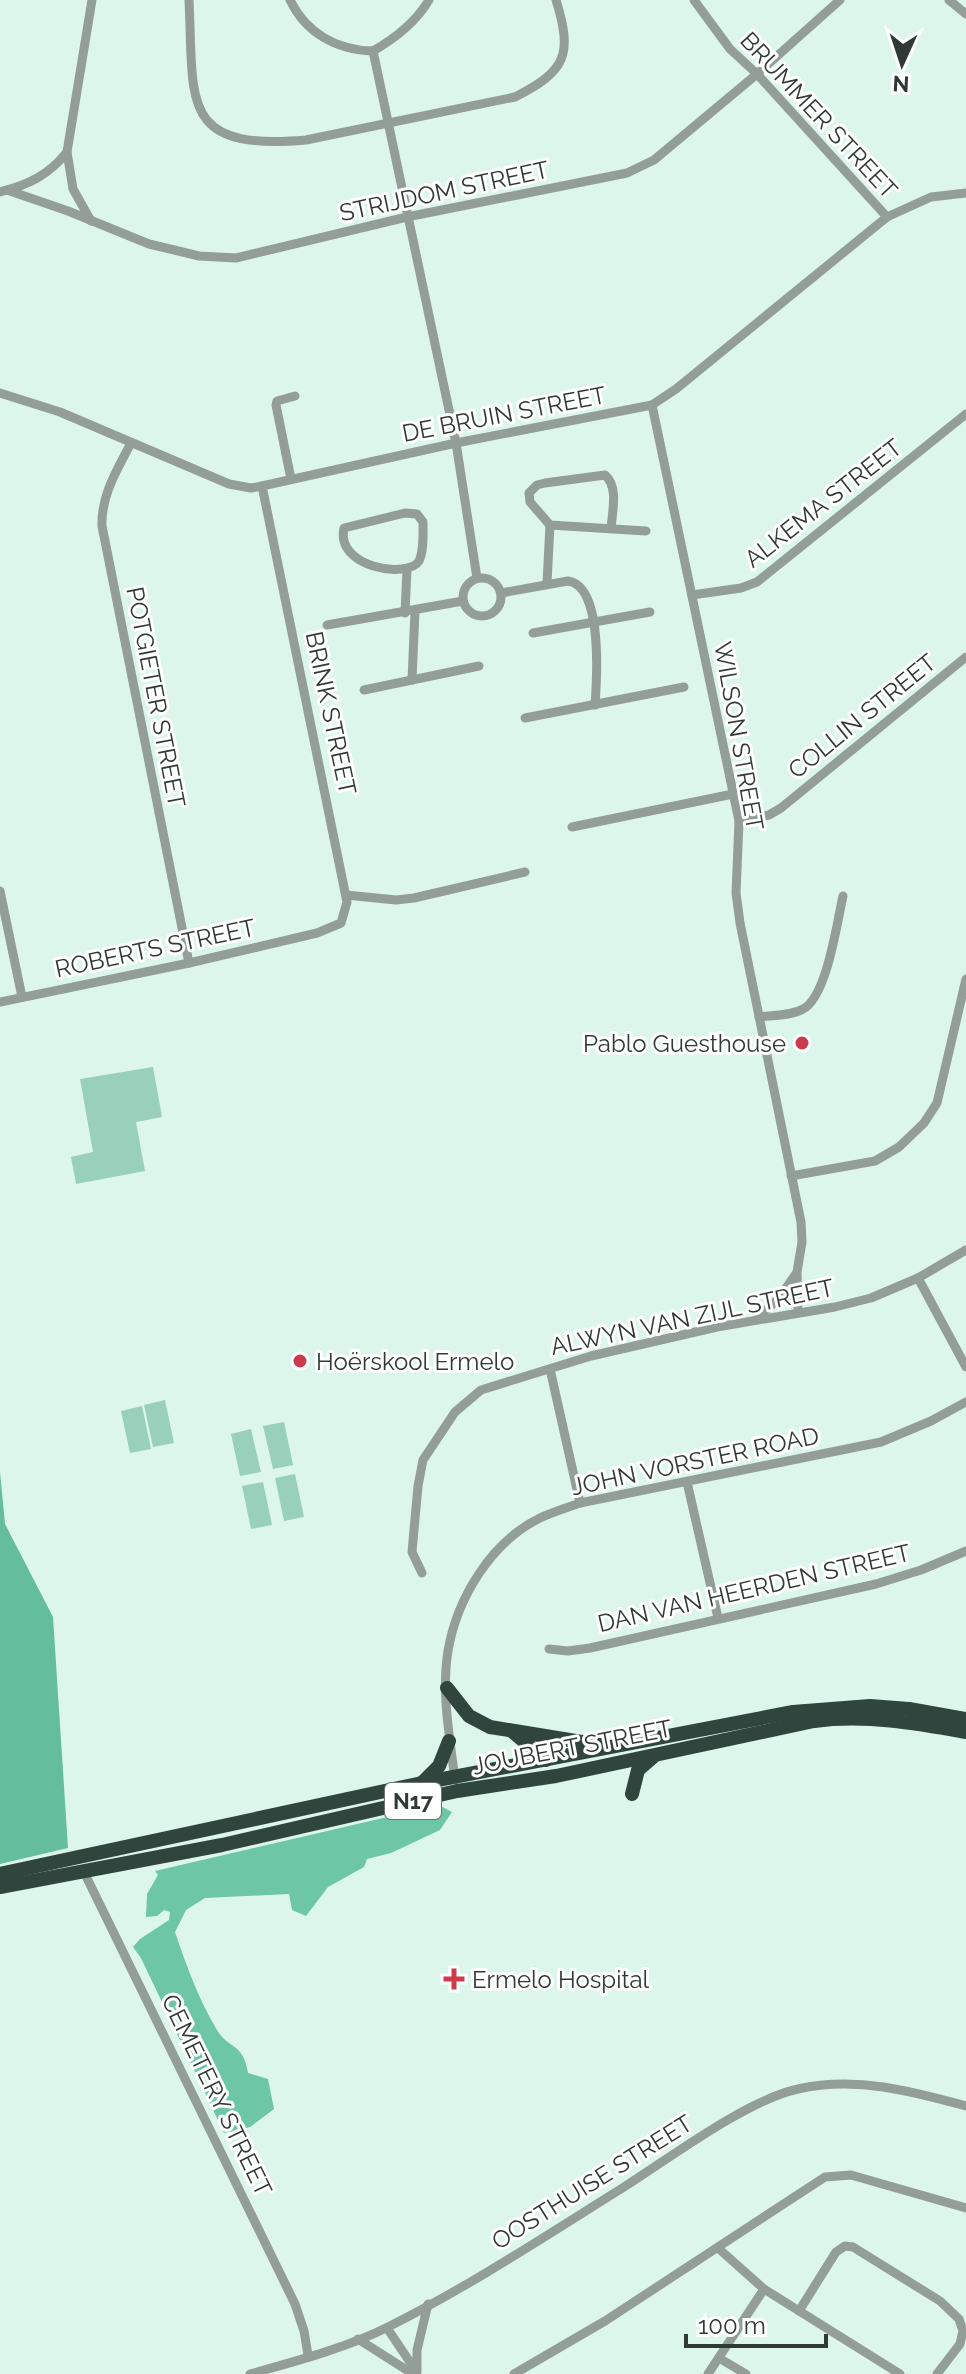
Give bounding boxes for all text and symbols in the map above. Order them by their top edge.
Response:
north arrow [862,24,942,104]
street label: BRUMMER STREET [734,26,904,205]
text: N [892,71,910,97]
street label: STRIJDOM STREET [337,155,552,227]
street label: DE BRUIN STREET [400,380,609,448]
street label: ALKEMA STREET [739,432,908,573]
street label: POTGIETER STREET [120,584,192,810]
street label: BRINK STREET [300,629,363,798]
street label: WILSON STREET [708,639,770,833]
street label: COLLIN STREET [782,647,942,784]
street label: ROBERTS STREET [52,913,258,983]
place label: Pablo Guesthouse [583,1029,786,1058]
marker: Pablo Guesthouse [793,1034,811,1052]
street label: ALWYN VAN ZIJL STREET [548,1273,837,1361]
place label: Hoërskool Ermelo [316,1347,514,1376]
marker: Hoërskool Ermelo [291,1352,309,1370]
street label: JOHN VORSTER ROAD [568,1421,822,1501]
street label: DAN VAN HEERDEN STREET [595,1538,914,1638]
street label: JOUBERT STREET [470,1713,675,1781]
road number: N17 [385,1783,441,1819]
place label: Ermelo Hospital [472,1965,650,1994]
marker: Ermelo Hospital [443,1968,465,1990]
street label: CEMETERY STREET [156,1990,279,2201]
street label: OOSTHUISE STREET [486,2108,698,2256]
scale bar [686,2298,826,2348]
text: 100 m [698,2311,766,2340]

